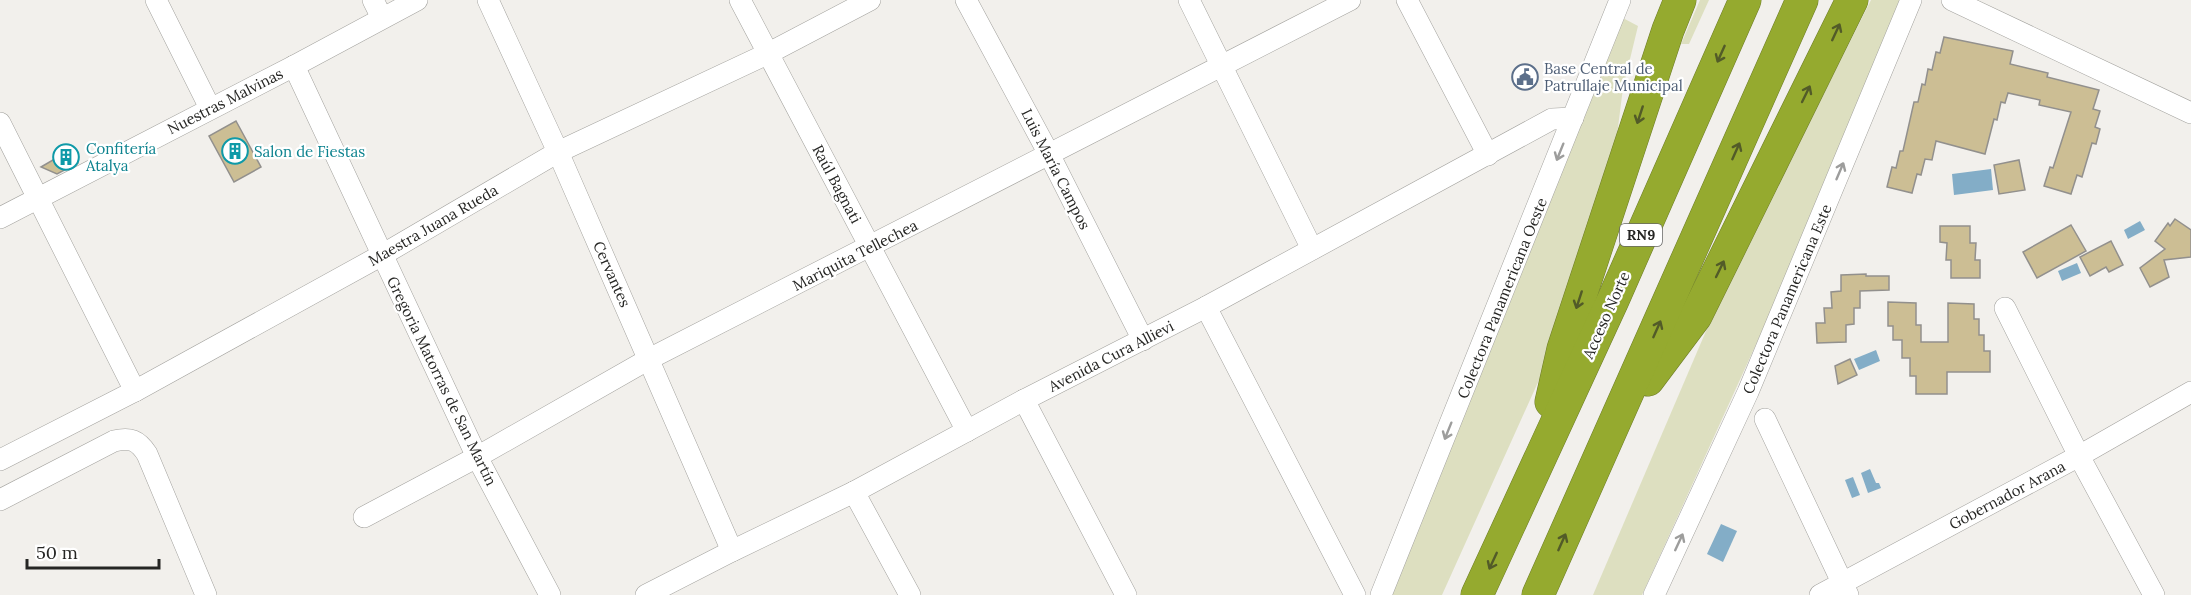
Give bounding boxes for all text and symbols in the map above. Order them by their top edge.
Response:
one-way arrow [1831,24,1843,42]
one-way arrow [1715,44,1726,62]
place label: Base Central de Patrullaje Municipal [1544,59,1683,95]
public building icon: Base Central de Patrullaje Municipal [1510,62,1540,92]
street label: Nuestras Malvinas [164,64,286,138]
one-way arrow [1801,85,1813,103]
street label: Luis María Campos [1017,105,1095,233]
one-way arrow [1634,105,1645,124]
building icon: Salon de Fiestas [220,136,250,166]
place label: Confitería Atalya [85,139,157,175]
street label: Raúl Bagnati [808,141,866,227]
building icon: Confitería Atalya [51,142,81,172]
place label: Salon de Fiestas [254,142,365,161]
one-way arrow [1554,142,1565,161]
one-way arrow [1731,142,1742,160]
one-way arrow [1835,162,1846,180]
street label: Maestra Juana Rueda [365,180,501,270]
street label: Colectora Panamericana Oeste [1453,195,1551,401]
street label: Colectora Panamericana Este [1738,201,1836,397]
street label: Mariquita Tellechea [789,215,921,295]
road number: RN9 [1620,224,1662,246]
street label: Cervantes [589,238,635,310]
one-way arrow [1714,260,1726,278]
street label: Acceso Norte [1578,268,1634,363]
street label: Gregoria Matorras de San Martín [383,273,501,489]
one-way arrow [1573,290,1584,309]
street label: Avenida Cura Allievi [1044,316,1177,396]
one-way arrow [1652,320,1663,339]
one-way arrow [1442,421,1453,439]
street label: Gobernador Arana [1946,456,2069,534]
scale bar [27,532,159,570]
one-way arrow [1557,533,1568,551]
one-way arrow [1673,533,1685,551]
text: 50 m [36,541,78,564]
one-way arrow [1487,552,1499,570]

